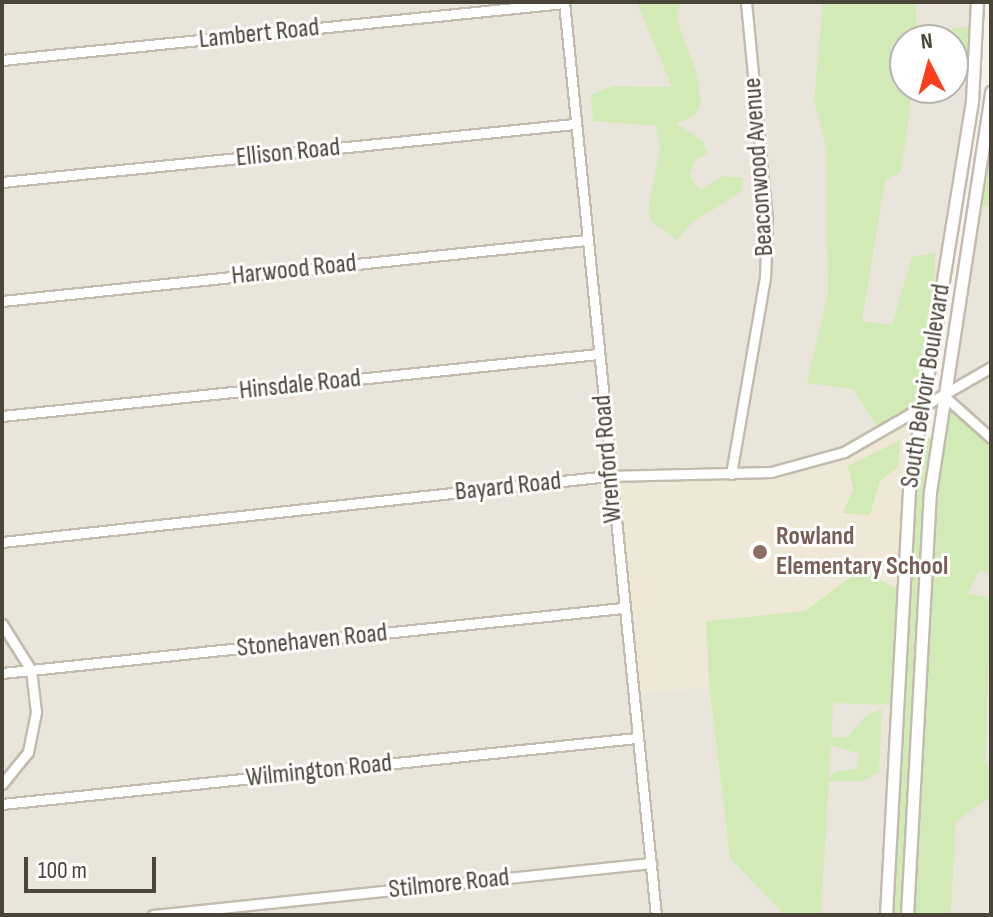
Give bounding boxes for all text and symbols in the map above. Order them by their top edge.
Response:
street label: Lambert Road [197,12,321,56]
north arrow [889,24,969,104]
text: N [919,28,934,56]
street label: Beaconwood Avenue [737,77,781,257]
street label: Ellison Road [234,132,342,174]
street label: Harwood Road [230,248,358,292]
street label: South Belvoir Boulevard [894,282,958,490]
street label: Hinsdale Road [238,363,362,407]
street label: Wrenford Road [587,394,629,524]
street label: Bayard Road [453,466,563,508]
place label: Rowland Elementary School [776,521,948,582]
marker: Rowland Elementary School [751,543,769,561]
street label: Stonehaven Road [235,618,389,664]
street label: Wilmington Road [244,748,394,794]
scale bar [28,841,160,891]
text: 100 m [38,856,87,885]
street label: Stilmore Road [387,862,511,906]

